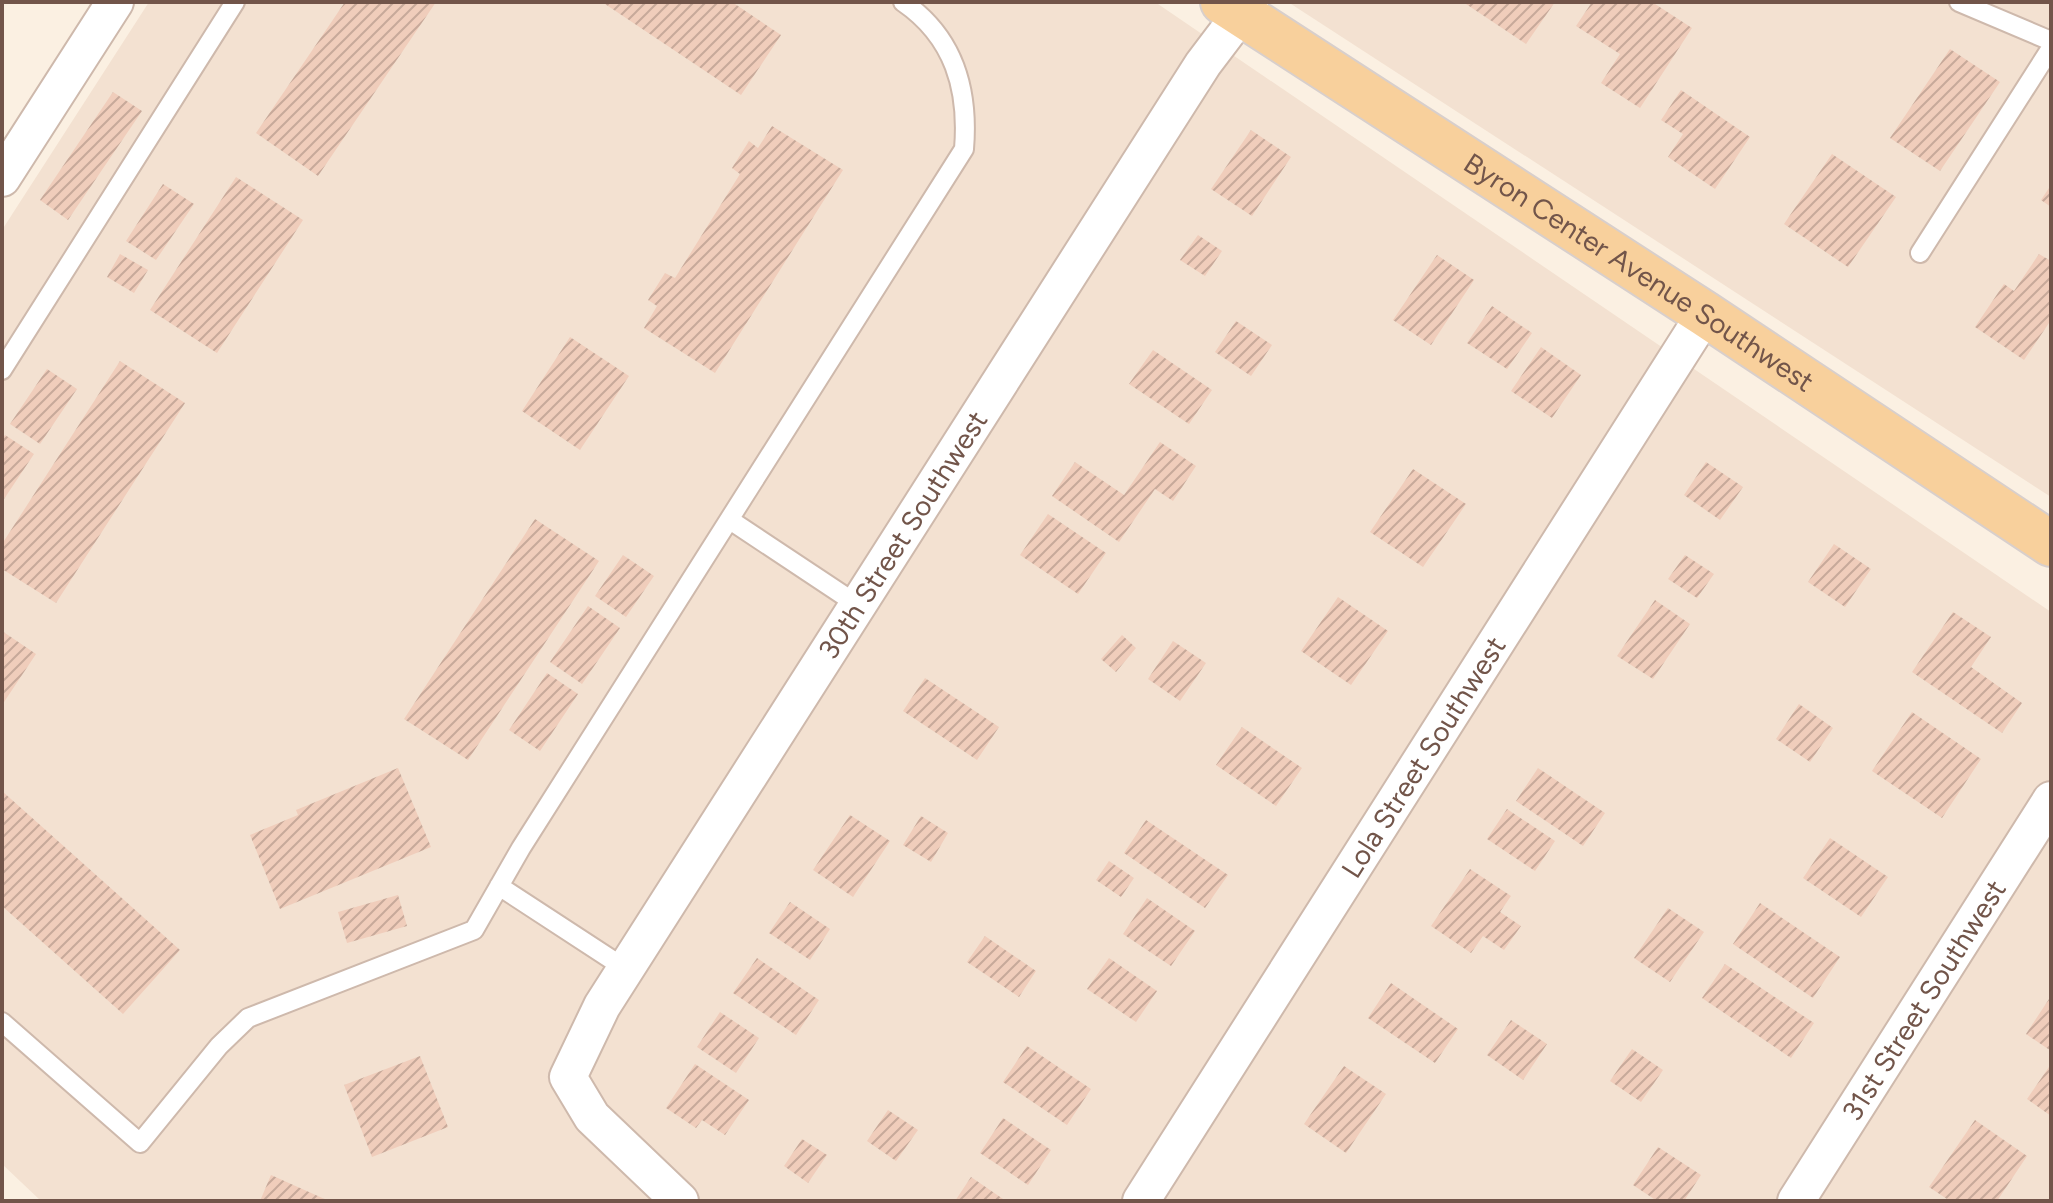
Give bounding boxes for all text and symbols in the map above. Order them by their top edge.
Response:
street label: Byron Center Avenue Southwest [1458,146,1820,399]
street label: 30th Street Southwest [811,404,994,665]
street label: Lola Street Southwest [1334,630,1512,884]
street label: 31st Street Southwest [1835,874,2013,1127]

